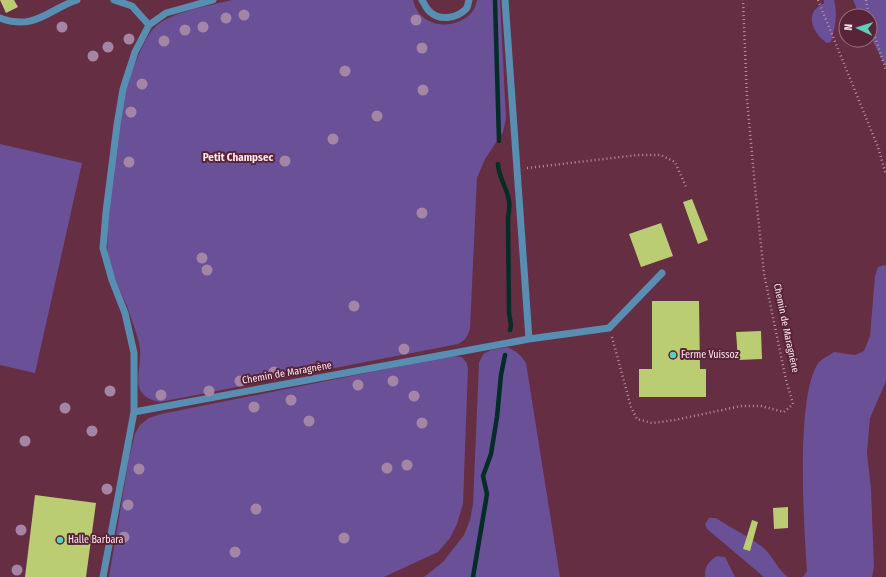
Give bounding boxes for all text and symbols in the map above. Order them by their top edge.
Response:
north arrow [838,8,878,48]
text: N [842,24,855,31]
district label: Petit Champsec [203,151,273,164]
street label: Chemin de Maragnène [771,282,801,374]
place label: Ferme Vuissoz [681,349,739,361]
marker: Ferme Vuissoz [668,350,678,360]
street label: Chemin de Maragnène [241,359,333,387]
place label: Halle Barbara [68,534,124,546]
marker: Halle Barbara [55,535,65,545]

